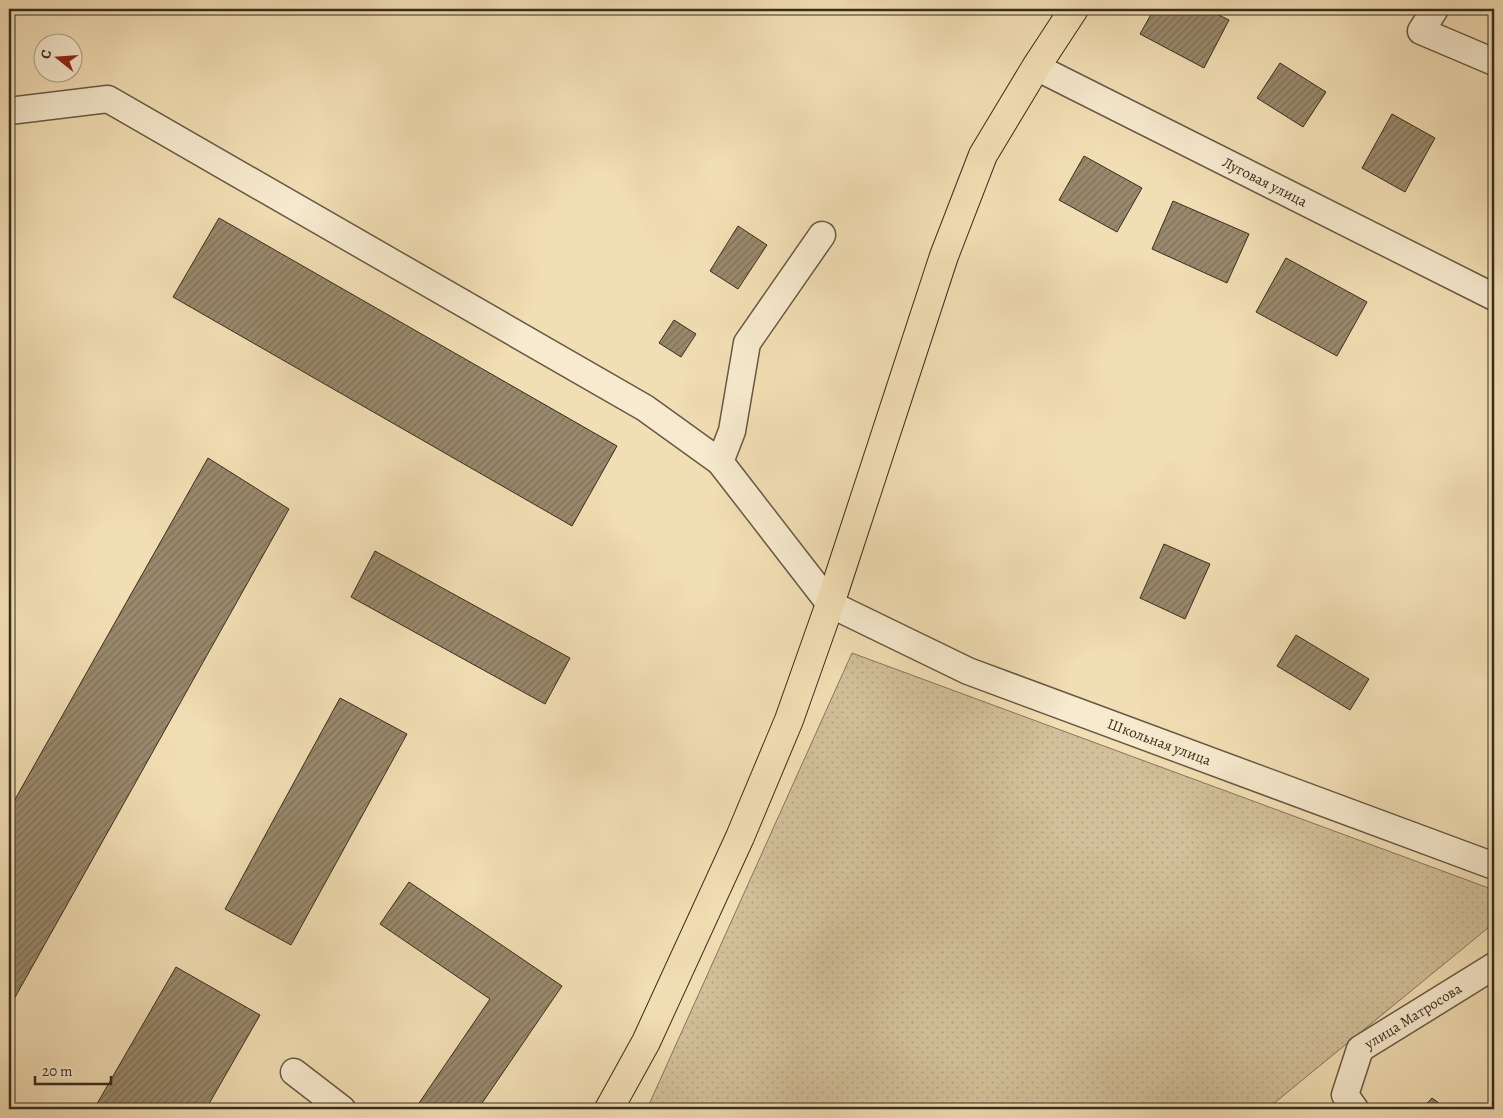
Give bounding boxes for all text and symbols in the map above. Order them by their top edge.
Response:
north arrow [32,32,82,82]
text: С [36,47,57,61]
street label: Луговая улица [1219,152,1311,212]
street label: Школьная улица [1105,714,1214,770]
street label: улица Матросова [1360,978,1466,1054]
scale bar [35,1053,111,1085]
text: 20 m [42,1061,73,1081]

